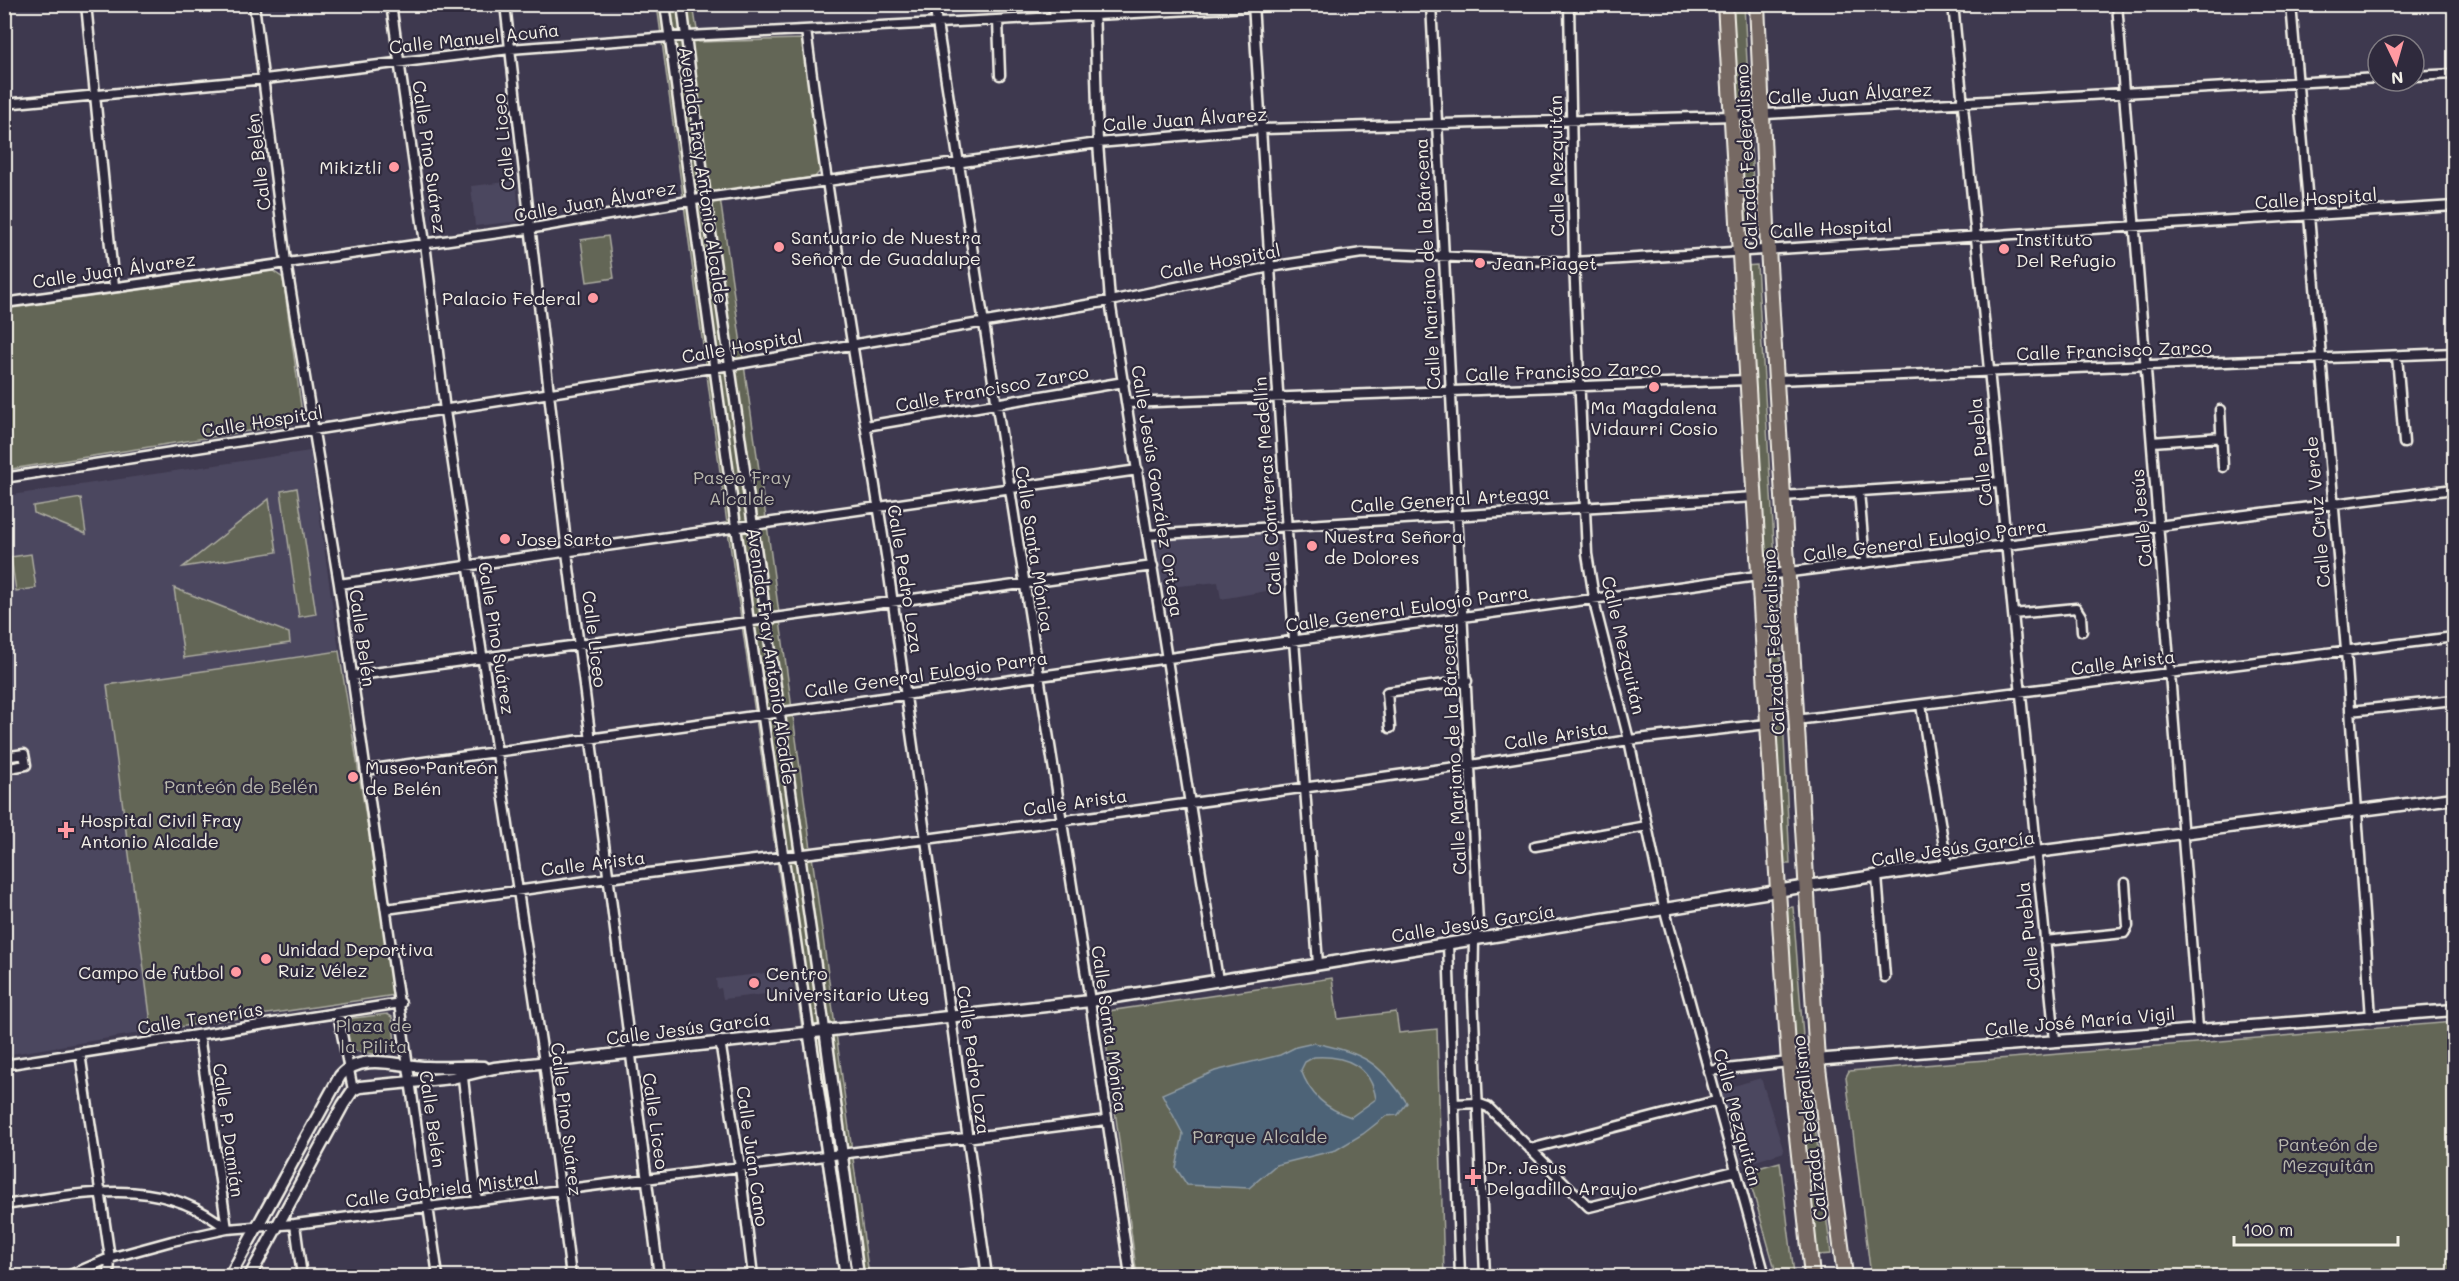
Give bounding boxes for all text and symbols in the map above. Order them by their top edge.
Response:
street label: Calle Manuel Acuña [388,17,560,59]
north arrow [2366,33,2426,93]
street label: Avenida Fray Antonio Alcalde [674,45,734,305]
street label: Calzada Federalismo [1729,63,1763,251]
text: N [2390,67,2404,89]
street label: Calle Juan Álvarez [1767,77,1933,109]
street label: Calle Pino Suárez [407,79,453,235]
street label: Calle Liceo [486,92,520,192]
street label: Calle Mezquitán [1543,95,1569,237]
street label: Calle Juan Álvarez [1102,101,1268,137]
street label: Calle Belén [240,112,276,212]
street label: Calle Mariano de la Bárcena [1408,138,1446,390]
place label: Mikiztli [319,155,382,179]
marker: Mikiztli [387,160,401,174]
street label: Calle Juan Álvarez [512,175,678,227]
street label: Calle Hospital [2254,182,2378,214]
street label: Calle Hospital [1769,213,1893,243]
place label: Santuario de Nuestra Señora de Guadalupe [791,225,982,270]
place label: Instituto Del Refugio [2016,227,2116,272]
street label: Calle Hospital [1158,238,1282,284]
marker: Santuario de Nuestra Señora de Guadalupe [772,240,786,254]
marker: Instituto Del Refugio [1997,242,2011,256]
street label: Calle Juan Álvarez [31,247,197,293]
place label: Jean Piaget [1492,251,1597,275]
marker: Jean Piaget [1473,256,1487,270]
place label: Palacio Federal [442,286,581,310]
marker: Palacio Federal [586,291,600,305]
street label: Calle Hospital [680,324,804,368]
street label: Calle Francisco Zarco [2016,335,2213,365]
street label: Calle Francisco Zarco [1465,356,1662,386]
street label: Calle Francisco Zarco [894,359,1091,417]
street label: Calle Jesús González Ortega [1126,363,1190,619]
street label: Calle Contreras Medellín [1247,376,1287,596]
marker: Ma Magdalena Vidaurri Cosio [1647,380,1661,394]
place label: Ma Magdalena Vidaurri Cosio [1590,395,1718,440]
street label: Calle Puebla [1962,396,1998,508]
street label: Calle Hospital [200,400,324,442]
street label: Calle Cruz Verde [2298,435,2336,589]
street label: Calle Santa Mónica [1010,464,1060,634]
park label: Paseo Fray Alcalde [693,465,791,510]
street label: Calle Jesús [2125,468,2157,568]
street label: Calle General Arteaga [1350,480,1550,518]
street label: Calle Pedro Loza [882,503,930,655]
street label: Calle General Eulogio Parra [1802,513,2048,567]
place label: Nuestra Señora de Dolores [1324,524,1463,569]
street label: Avenida Fray Antonio Alcalde [742,526,802,786]
place label: Jose Sarto [517,527,613,551]
marker: Jose Sarto [498,532,512,546]
marker: Nuestra Señora de Dolores [1305,539,1319,553]
street label: Calzada Federalismo [1756,548,1790,736]
street label: Calle Pino Suárez [473,560,521,716]
street label: Calle Mezquitán [1596,573,1652,717]
street label: Calle General Eulogio Parra [1284,579,1530,637]
street label: Calle Belén [344,588,382,688]
street label: Calle Liceo [577,589,613,689]
street label: Calle Mariano de la Bárcena [1434,623,1472,875]
street label: Calle Arista [2069,644,2177,680]
street label: Calle General Eulogio Parra [803,645,1049,703]
street label: Calle Arista [1502,715,1610,755]
place label: Museo Panteón de Belén [365,755,497,800]
marker: Museo Panteón de Belén [346,770,360,784]
park label: Panteón de Belén [164,774,318,798]
street label: Calle Arista [1021,783,1129,821]
place label: Hospital Civil Fray Antonio Alcalde [80,808,242,853]
marker: Hospital Civil Fray Antonio Alcalde [57,821,75,839]
street label: Calle Jesús García [1870,825,2036,871]
street label: Calle Arista [539,845,647,881]
street label: Calle Puebla [2010,880,2046,992]
street label: Calle Jesús García [1390,898,1556,948]
place label: Unidad Deportiva Ruiz Vélez [278,937,434,982]
street label: Calle Santa Mónica [1086,944,1134,1114]
marker: Unidad Deportiva Ruiz Vélez [259,952,273,966]
place label: Campo de futbol [78,960,224,984]
place label: Centro Universitario Uteg [766,961,929,1006]
marker: Campo de futbol [229,965,243,979]
marker: Centro Universitario Uteg [747,976,761,990]
street label: Calle Pedro Loza [952,984,996,1136]
street label: Calle Tenerías [135,996,265,1040]
street label: Calle José María Vigil [1984,1001,2176,1041]
street label: Calle Jesús García [605,1006,771,1050]
park label: Plaza de la Pilita [336,1013,412,1058]
street label: Calzada Federalismo [1786,1034,1832,1222]
street label: Calle Pino Suárez [546,1041,588,1197]
street label: Calle Mezquitán [1708,1046,1768,1188]
street label: Calle P. Damián [208,1062,250,1198]
street label: Calle Belén [414,1069,452,1169]
street label: Calle Liceo [637,1071,675,1171]
street label: Calle Juan Cano [731,1084,775,1228]
park label: Parque Alcalde [1192,1124,1328,1148]
park label: Panteón de Mezquitán [2278,1132,2378,1177]
place label: Dr. Jesus Delgadillo Araujo [1486,1155,1638,1200]
street label: Calle Gabriela Mistral [344,1165,540,1213]
marker: Dr. Jesus Delgadillo Araujo [1464,1168,1482,1186]
scale bar [2234,1209,2398,1247]
text: 100 m [2243,1217,2293,1241]

